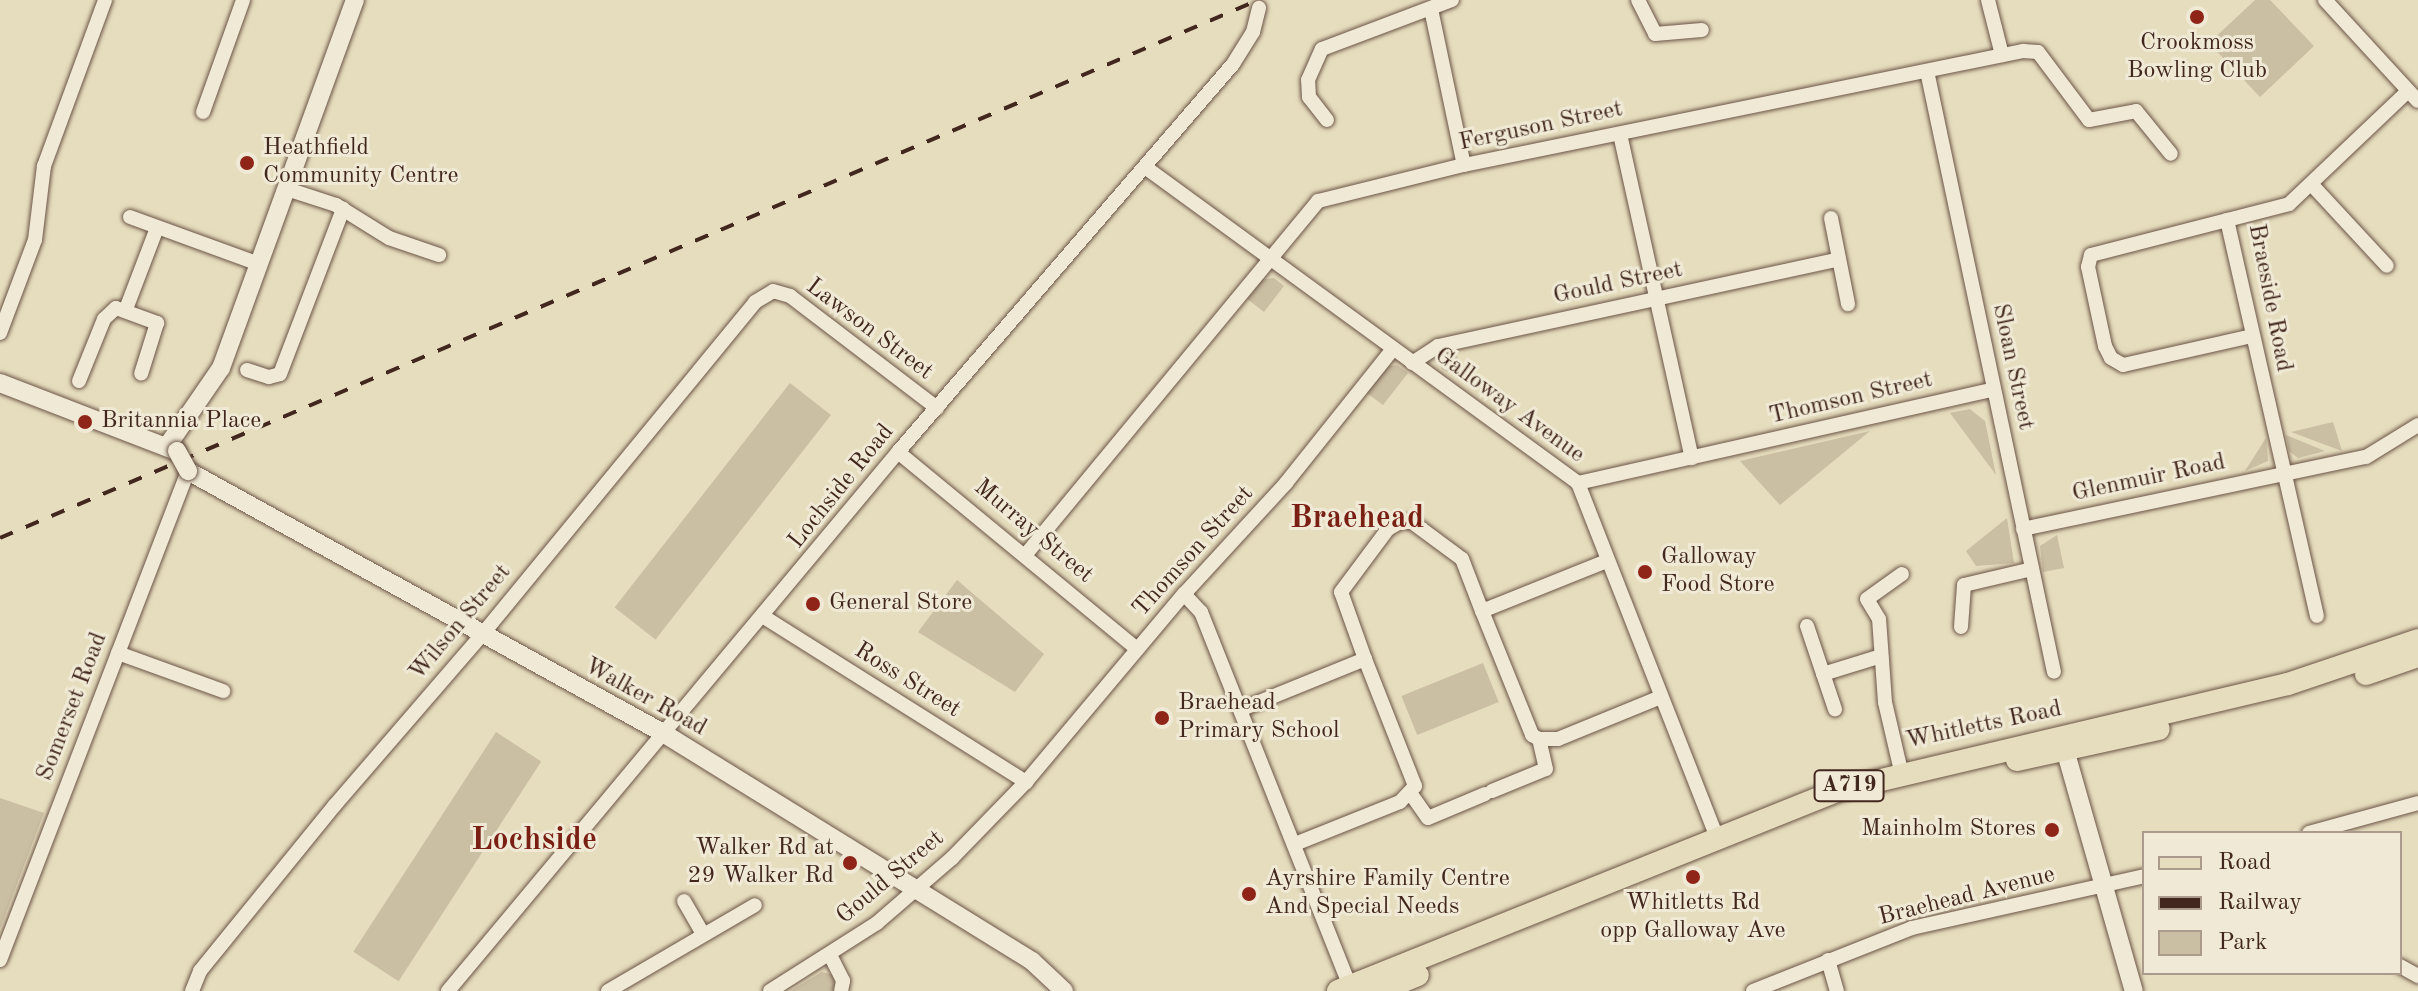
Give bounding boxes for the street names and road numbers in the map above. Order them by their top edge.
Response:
street label: Ferguson Street [1456,96,1626,158]
street label: Braeside Road [2241,222,2297,374]
street label: Gould Street [1551,256,1685,312]
street label: Lawson Street [800,273,938,387]
street label: Sloan Street [1985,301,2039,433]
street label: Galloway Avenue [1428,342,1590,470]
street label: Thomson Street [1767,366,1935,432]
street label: Lochside Road [783,419,901,555]
street label: Glenmuir Road [2070,449,2228,509]
street label: Murray Street [967,474,1099,590]
street label: Thomson Street [1128,480,1260,624]
street label: Wilson Street [404,559,518,687]
street label: Somerset Road [31,629,115,785]
street label: Ross Street [848,637,966,725]
street label: Walker Road [579,653,711,743]
street label: Whitletts Road [1903,695,2065,757]
road number: A719 [1813,768,1885,804]
street label: Gould Street [831,825,951,931]
street label: Braehead Avenue [1876,861,2058,933]

